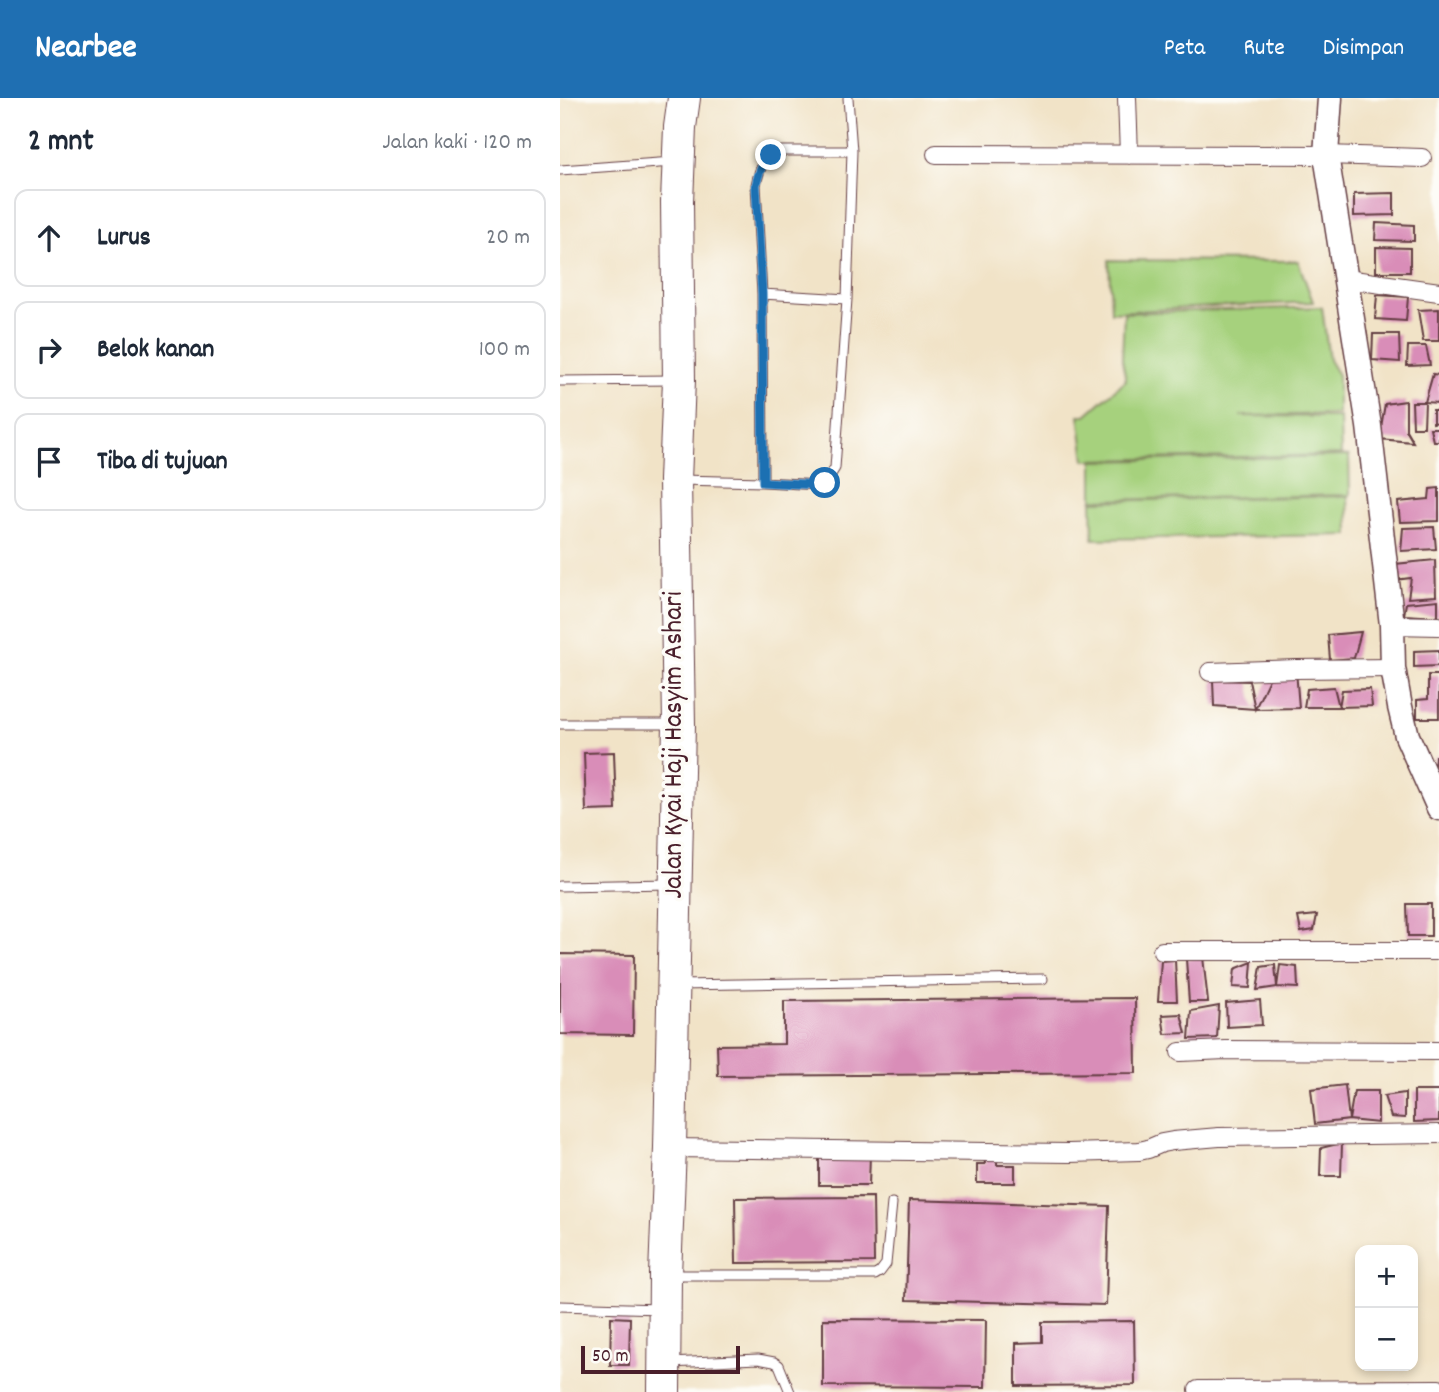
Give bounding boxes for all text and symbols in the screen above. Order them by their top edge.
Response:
text: Nearbee [35,26,137,73]
text: Peta [1164,32,1205,66]
text: Rute [1243,32,1285,66]
text: Disimpan [1323,32,1404,66]
text: 2 mnt [28,122,94,165]
text: Jalan kaki · 120 m [382,127,532,160]
route end [755,139,786,170]
icon: ahead [30,219,68,257]
text: Lurus [97,220,151,257]
text: 20 m [486,222,530,255]
icon: right [30,331,68,369]
text: Belok kanan [97,332,214,369]
text: 100 m [479,334,530,367]
icon: arrive [30,443,68,481]
text: Tiba di tujuan [97,444,228,481]
route start [809,467,840,498]
street label: Jalan Kyai Haji Hasyim Ashari [656,591,696,899]
map controls [1355,1245,1418,1371]
button: + [1355,1245,1418,1308]
button: − [1355,1308,1418,1371]
scale bar [581,1343,740,1375]
text: 50 m [592,1344,629,1371]

